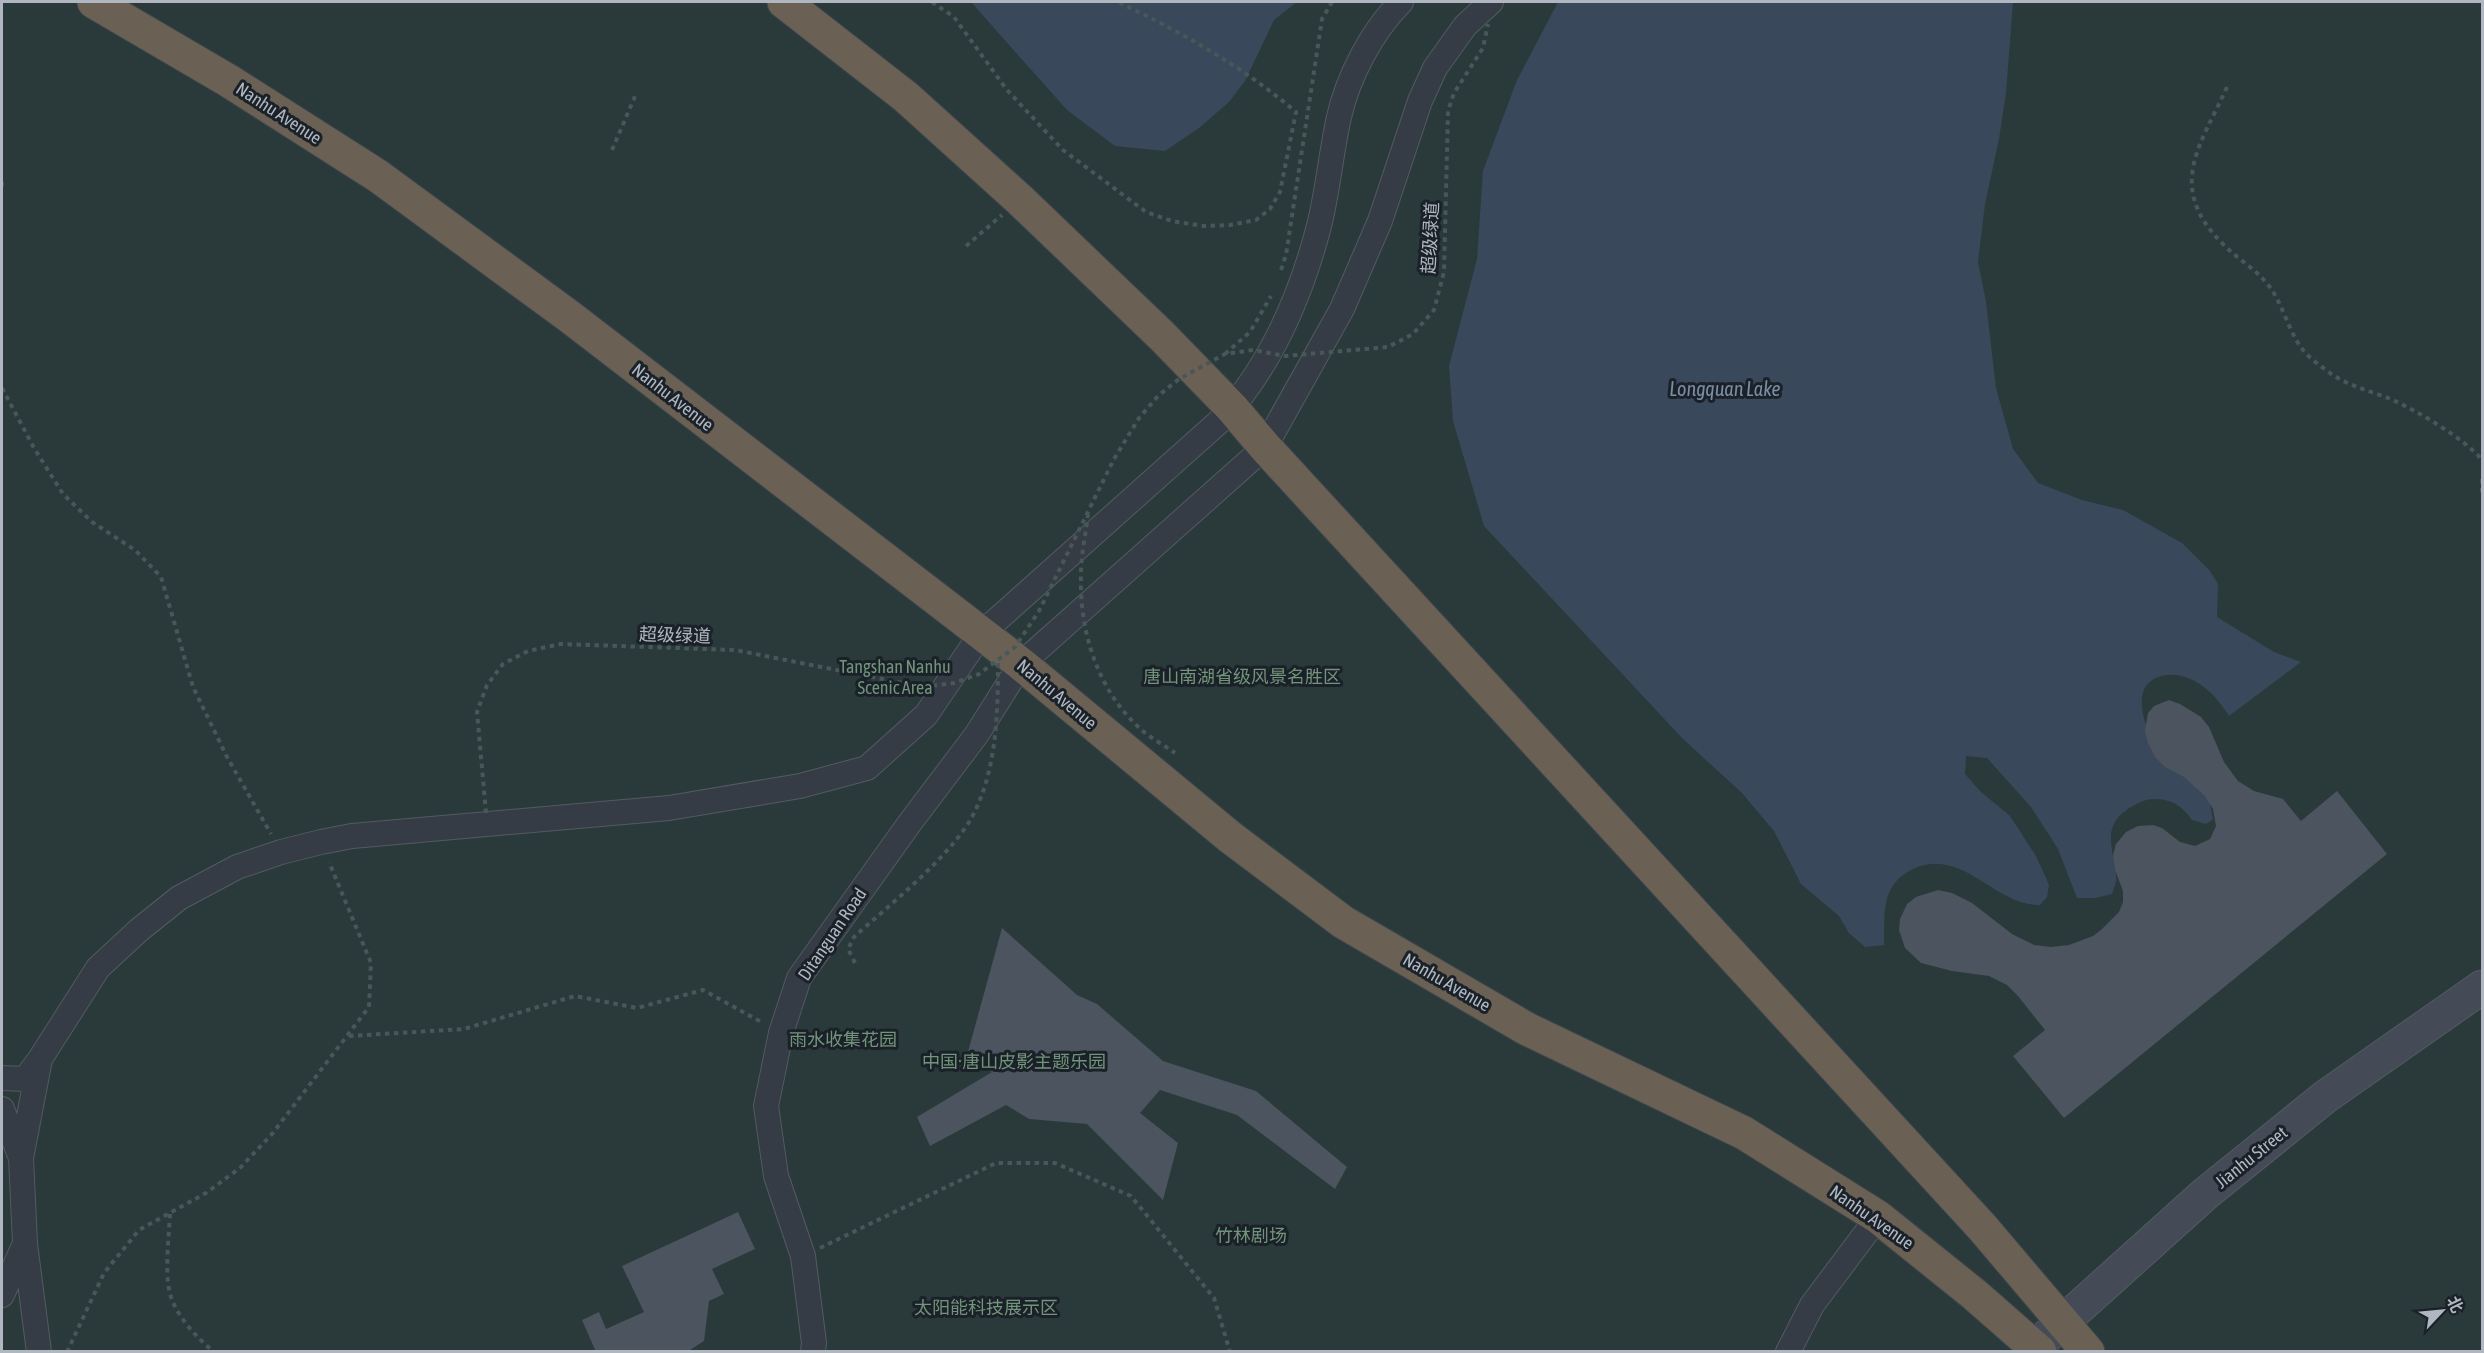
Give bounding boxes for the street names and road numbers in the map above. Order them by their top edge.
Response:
street label: Nanhu Avenue [232,78,326,148]
street label: 超级绿道 [1418,201,1442,275]
street label: Nanhu Avenue [628,359,718,435]
street label: 超级绿道 [639,623,711,647]
street label: Nanhu Avenue [1013,655,1101,733]
street label: Ditanguan Road [793,884,871,984]
street label: Nanhu Avenue [1400,949,1494,1015]
street label: Jianhu Street [2211,1122,2291,1192]
street label: Nanhu Avenue [1826,1180,1918,1254]

